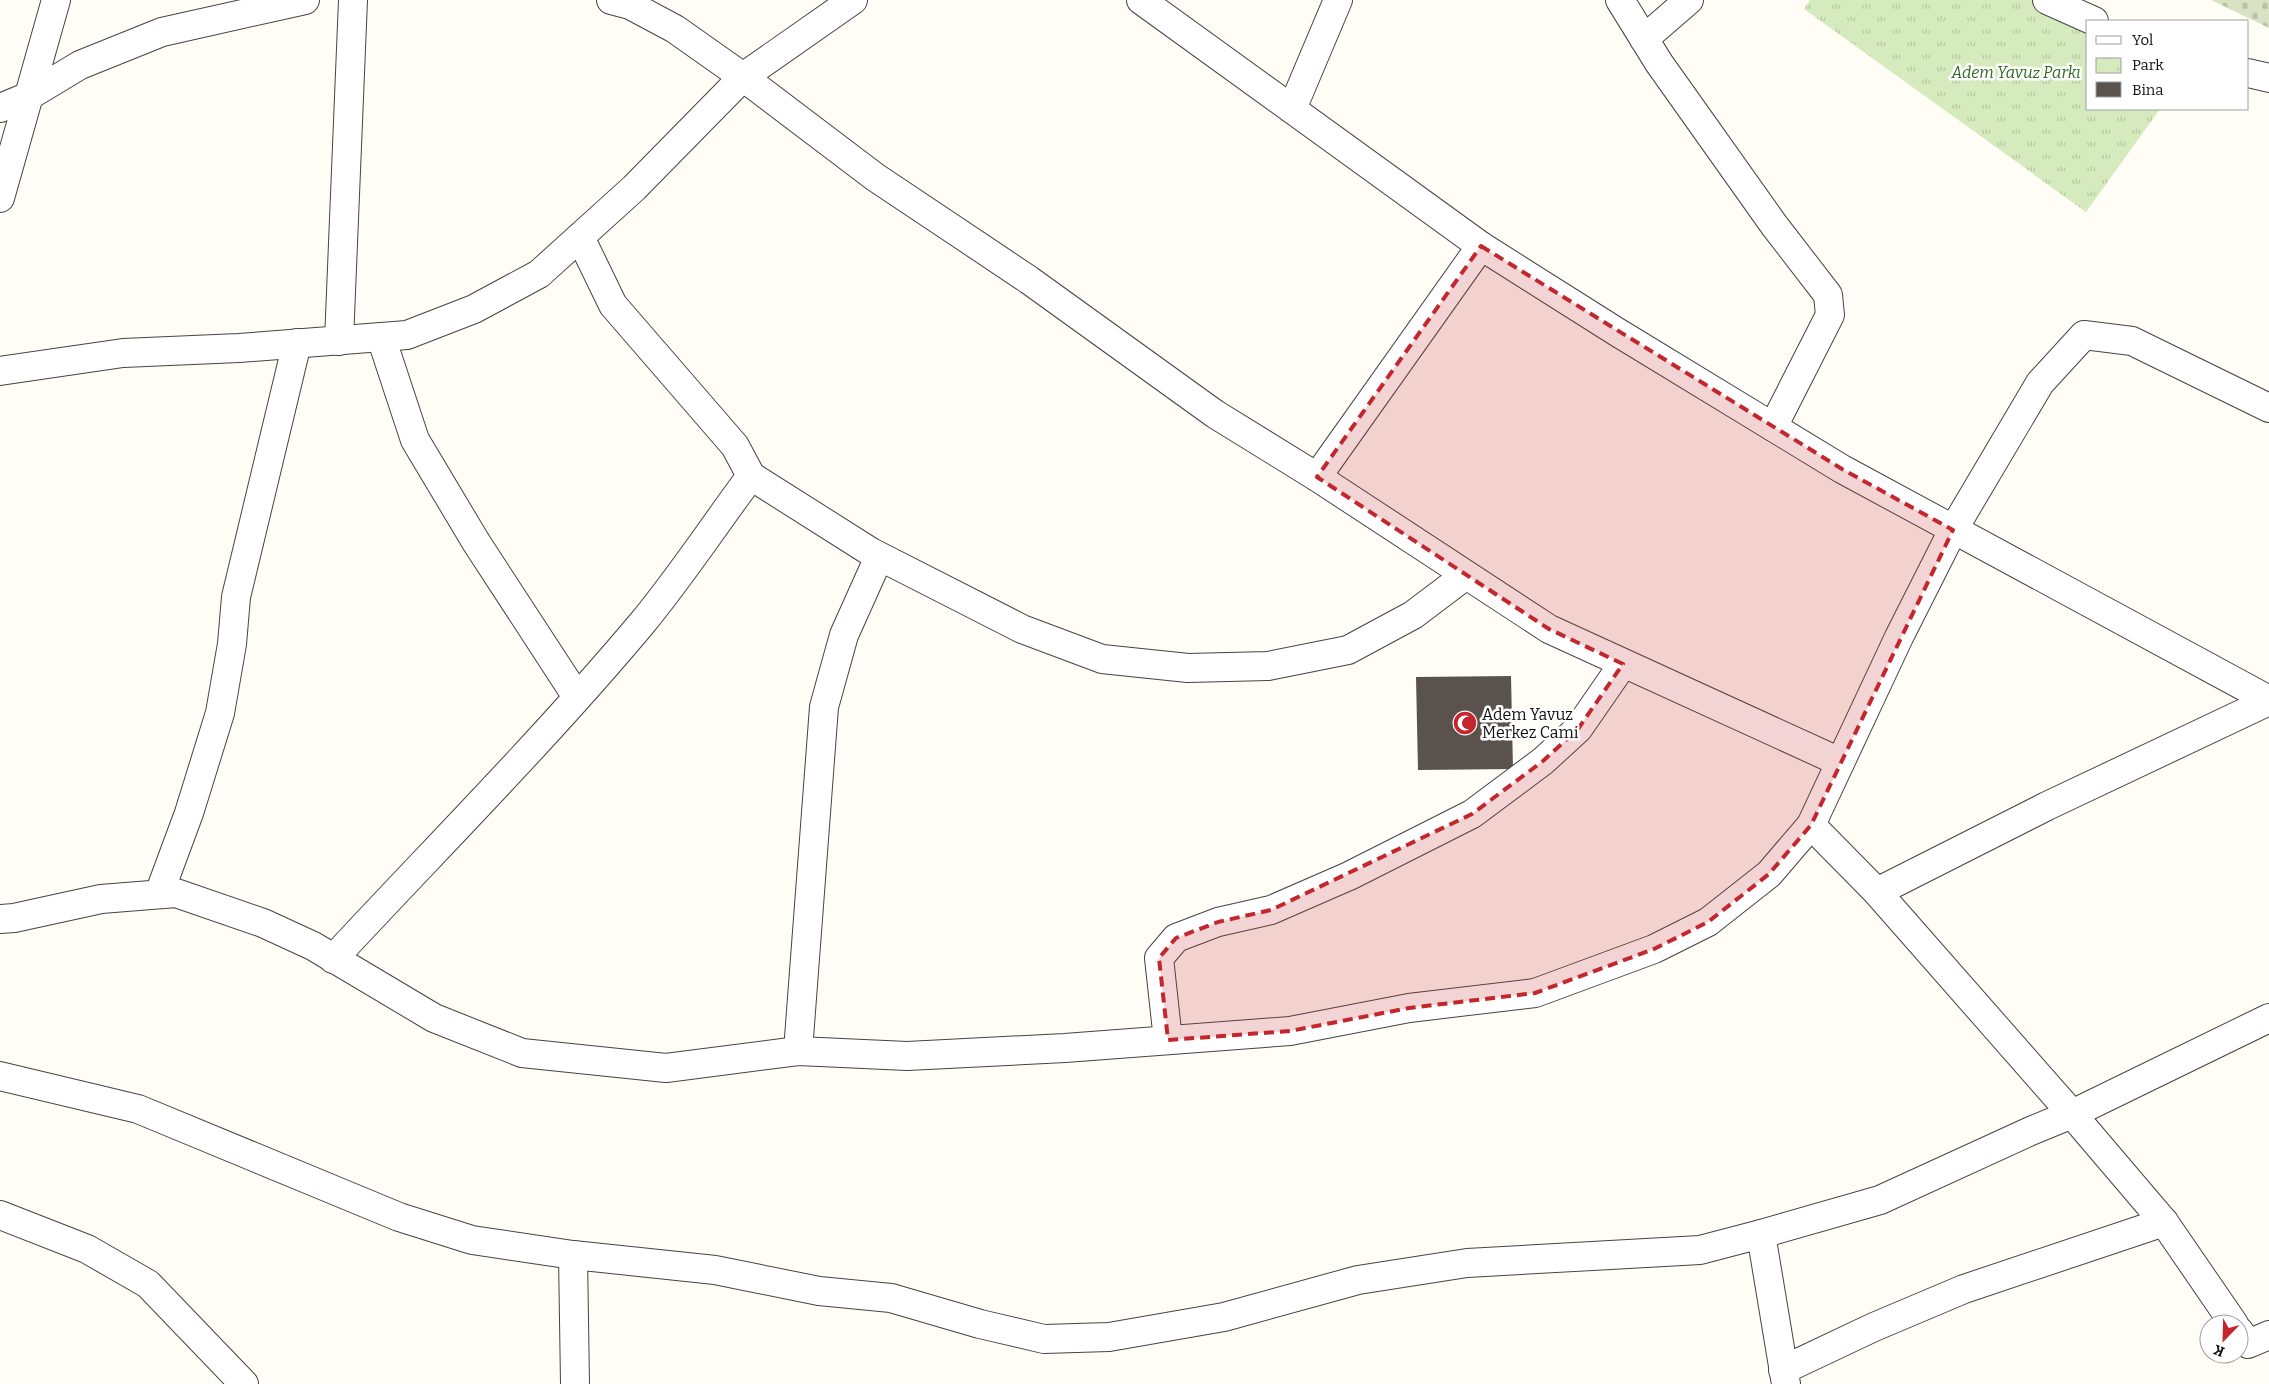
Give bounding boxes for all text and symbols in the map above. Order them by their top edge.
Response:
legend [2086,20,2249,110]
text: Yol [2132,31,2153,49]
text: Park [2132,56,2164,74]
park label: Adem Yavuz Parkı [1950,63,2081,82]
text: Bina [2132,81,2164,99]
place label: Adem Yavuz Merkez Cami [1482,705,1579,742]
mosque icon: Adem Yavuz Merkez Cami [1452,710,1478,736]
north arrow [2199,1314,2249,1364]
text: K [2211,1341,2227,1360]

